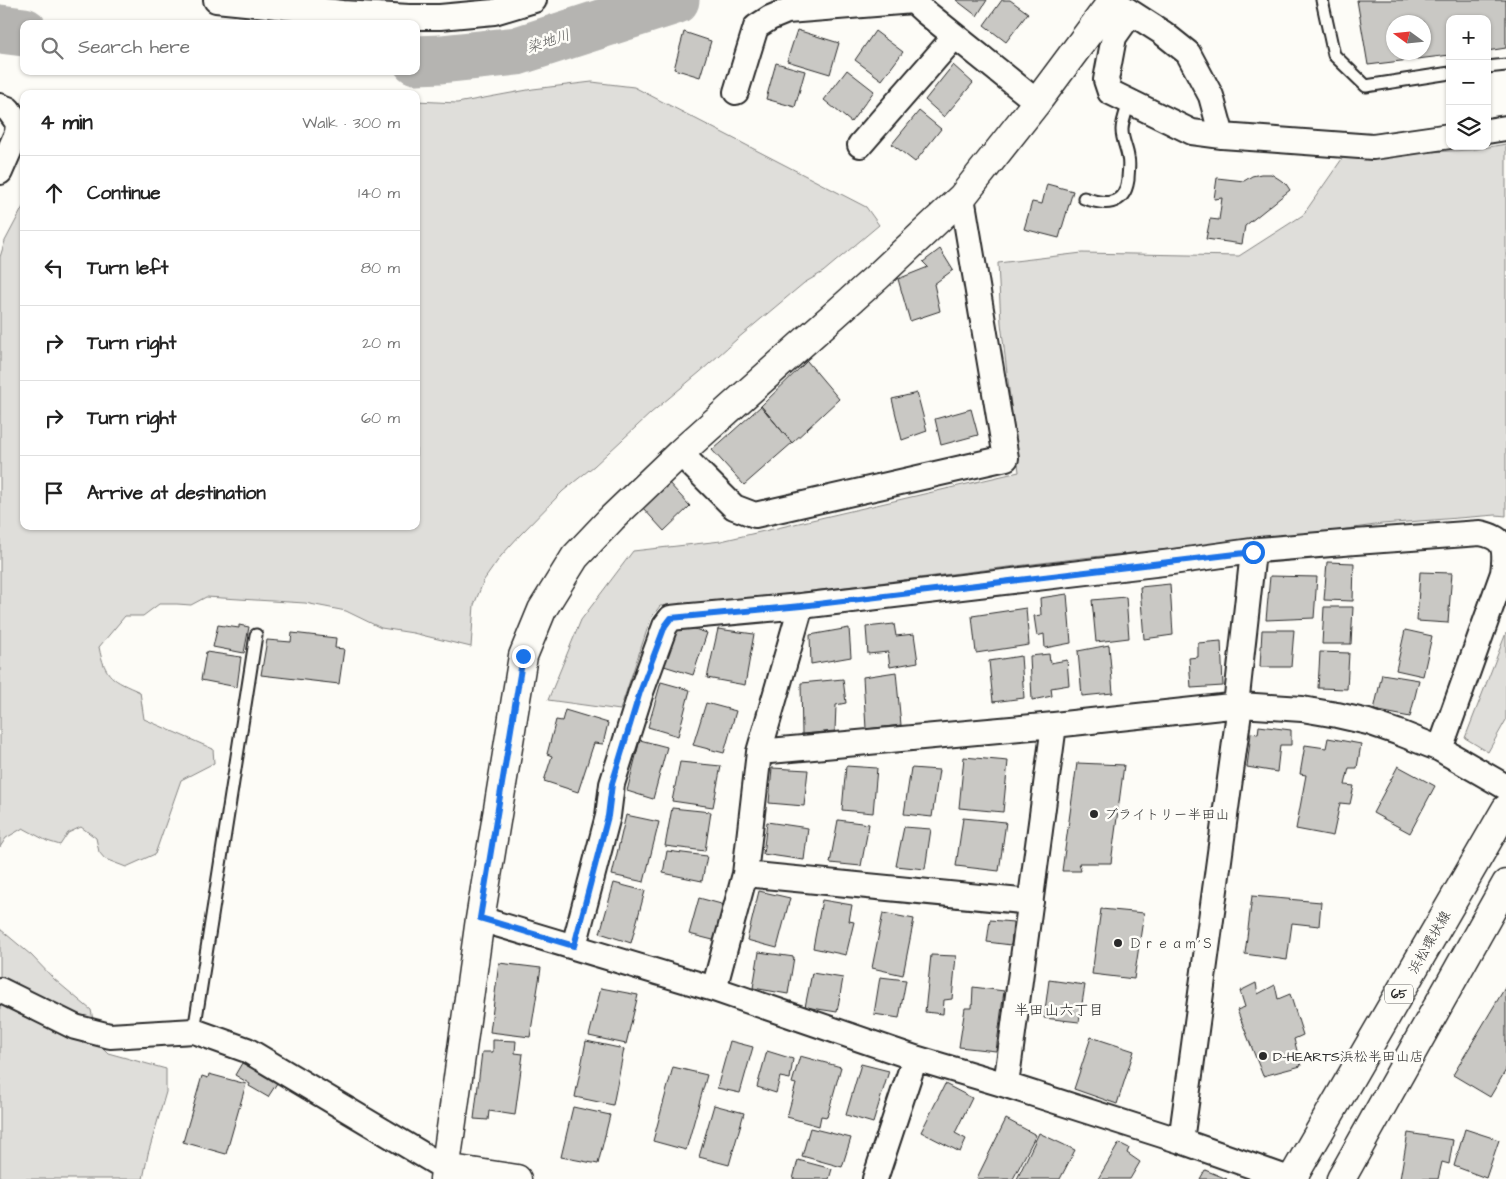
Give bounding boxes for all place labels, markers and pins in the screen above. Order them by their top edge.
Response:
place label: ブライトリー半田山 [1104,805,1229,825]
marker: ブライトリー半田山 [1088,808,1100,820]
place label: Ｄｒｅａｍ’Ｓ [1128,934,1214,954]
marker: Ｄｒｅａｍ’Ｓ [1112,937,1124,949]
place label: D-HEARTS浜松半田山店 [1273,1047,1424,1067]
marker: D-HEARTS浜松半田山店 [1257,1050,1269,1062]

